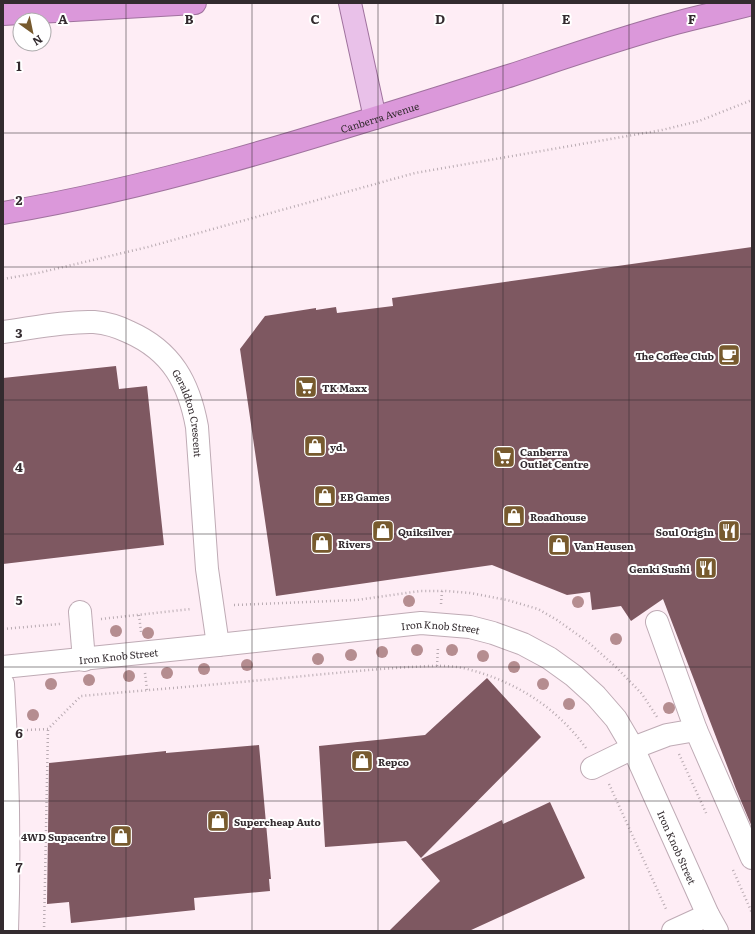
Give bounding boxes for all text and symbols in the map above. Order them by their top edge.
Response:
text: A [58,9,68,28]
text: B [185,9,194,28]
text: C [310,9,320,28]
text: D [435,9,445,28]
text: E [562,9,571,28]
text: F [688,9,696,28]
north arrow [12,12,52,52]
text: N [30,32,46,50]
text: 1 [16,56,22,75]
street label: Canberra Avenue [338,97,421,136]
text: 2 [16,190,23,209]
text: 3 [15,323,23,342]
cafe icon: The Coffee Club [716,342,742,368]
place label: The Coffee Club [636,348,715,363]
street label: Geraldton Crescent [169,366,207,458]
supermarket icon: TK Maxx [293,374,319,400]
place label: TK Maxx [322,380,367,395]
shop icon: yd. [302,433,328,459]
place label: yd. [330,439,346,454]
supermarket icon: Canberra Outlet Centre [491,444,517,470]
place label: Canberra Outlet Centre [520,444,589,471]
text: 4 [15,457,23,476]
shop icon: EB Games [312,483,338,509]
place label: EB Games [340,489,389,504]
shop icon: Roadhouse [501,503,527,529]
place label: Roadhouse [530,509,587,524]
shop icon: Quiksilver [370,518,396,544]
restaurant icon: Soul Origin [716,518,742,544]
place label: Quiksilver [398,524,452,539]
place label: Soul Origin [656,524,714,539]
shop icon: Rivers [309,530,335,556]
shop icon: Van Heusen [546,532,572,558]
place label: Rivers [338,536,371,551]
place label: Van Heusen [574,538,634,553]
restaurant icon: Genki Sushi [693,555,719,581]
place label: Genki Sushi [629,561,690,576]
text: 5 [15,590,23,609]
street label: Iron Knob Street [400,615,482,637]
street label: Iron Knob Street [78,644,159,667]
text: 6 [15,723,23,742]
shop icon: Repco [349,748,375,774]
place label: Repco [378,754,409,769]
shop icon: Supercheap Auto [205,808,231,834]
street label: Iron Knob Street [654,808,701,886]
place label: Supercheap Auto [234,814,321,829]
shop icon: 4WD Supacentre [108,823,134,849]
place label: 4WD Supacentre [21,829,106,844]
text: 7 [15,857,23,876]

